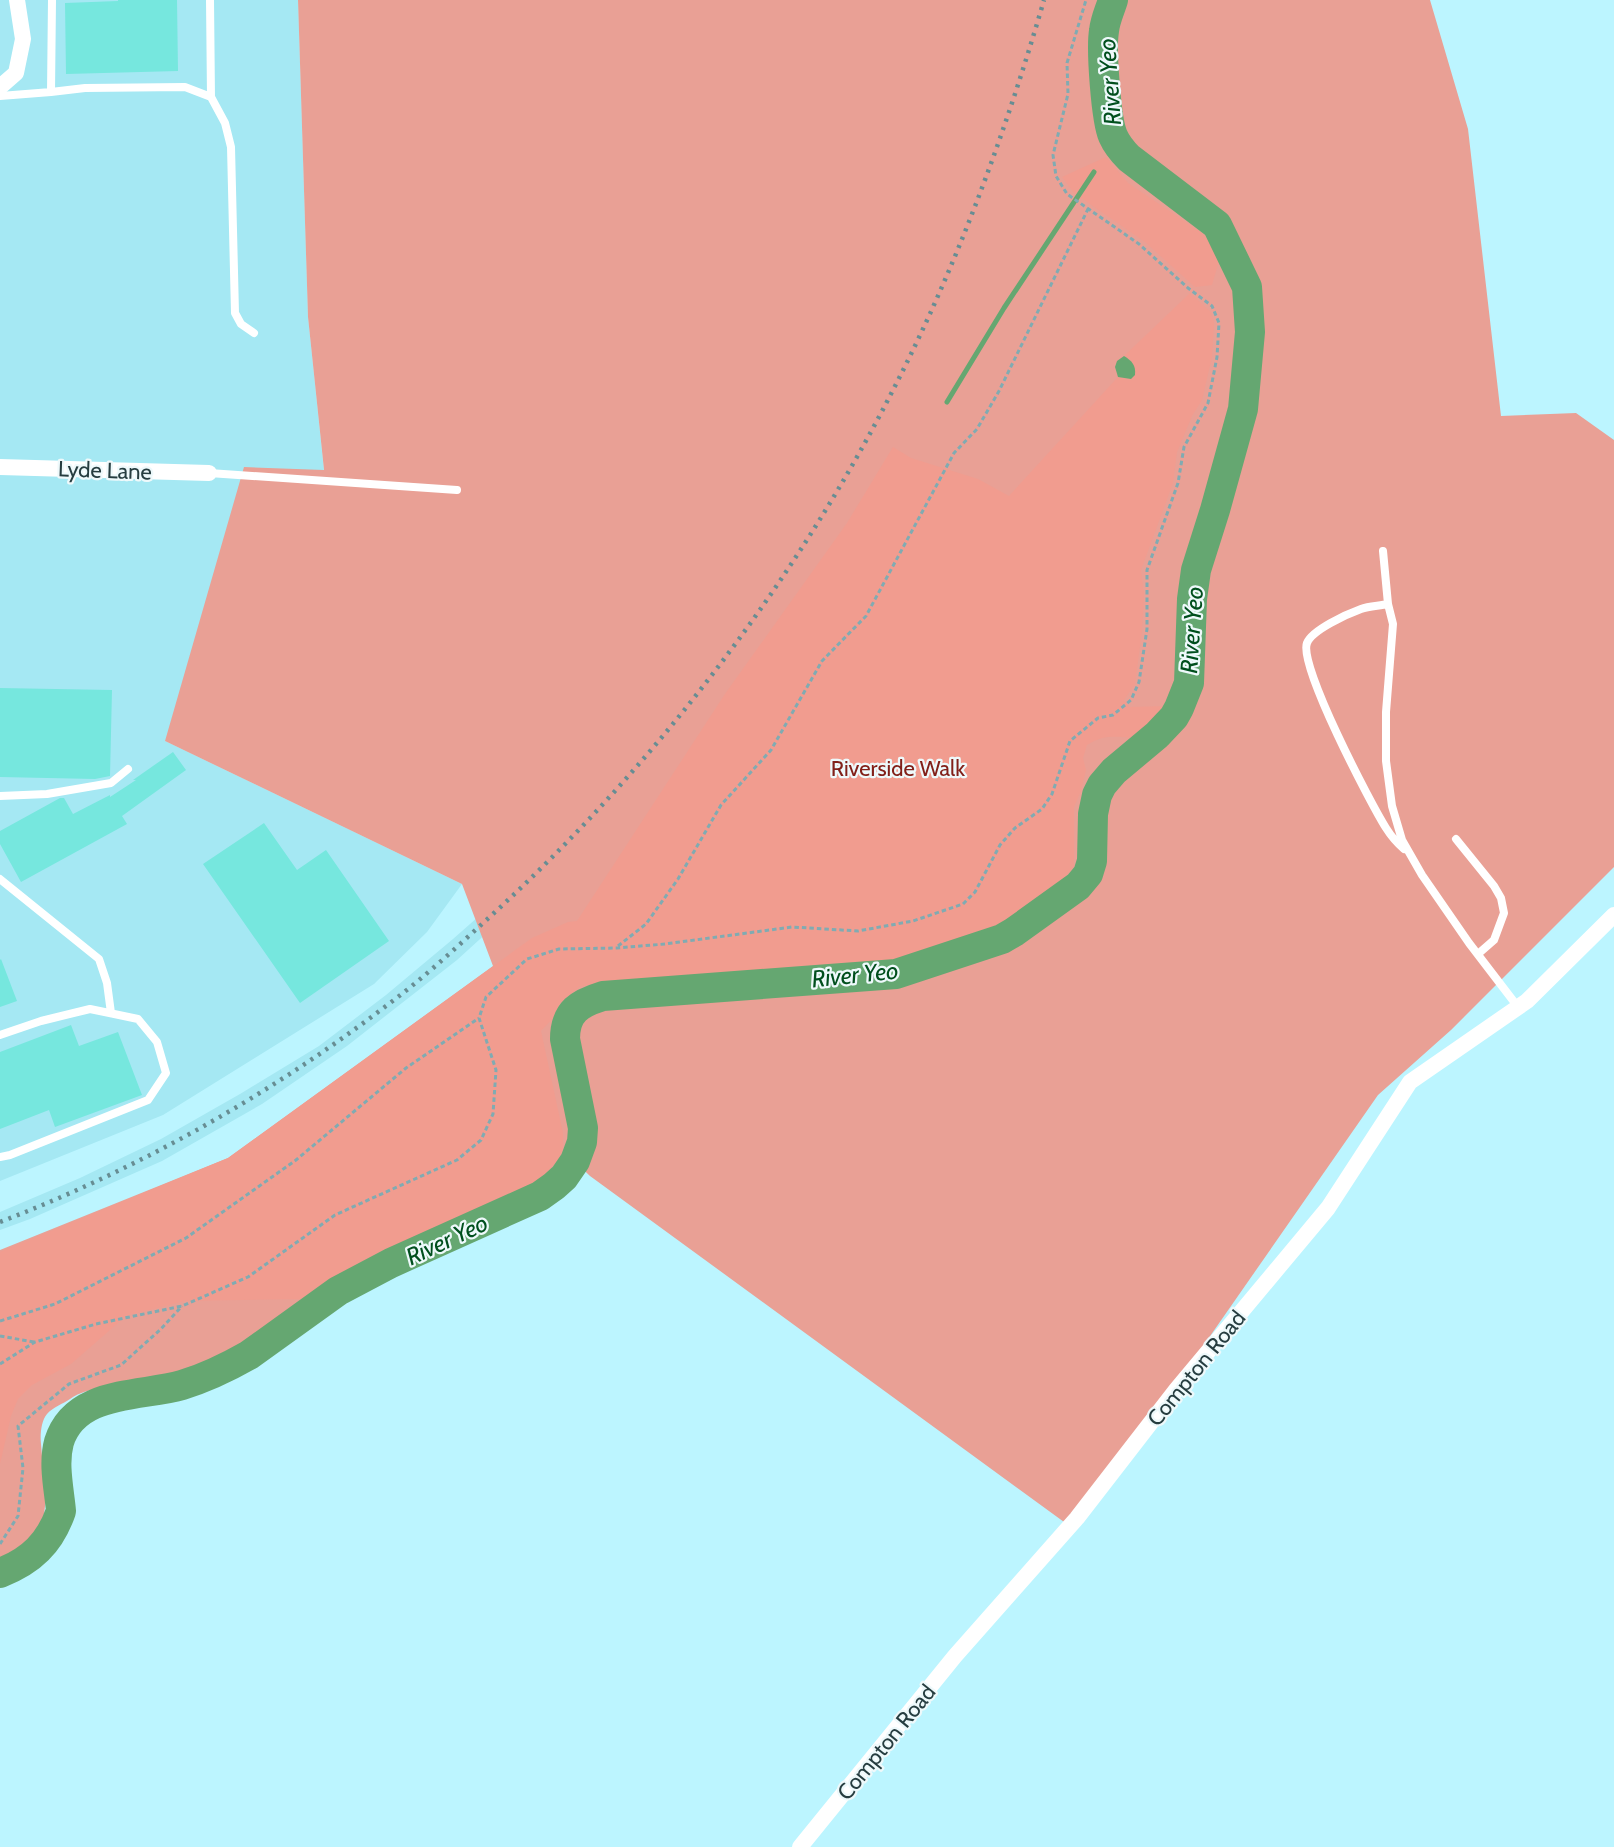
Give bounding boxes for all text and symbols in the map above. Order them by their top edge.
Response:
water label: River Yeo [1092,38,1127,126]
street label: Lyde Lane [58,455,152,486]
water label: River Yeo [1174,586,1209,674]
park label: Riverside Walk [831,755,965,782]
water label: River Yeo [810,956,900,993]
water label: River Yeo [401,1208,492,1271]
street label: Compton Road [1141,1305,1251,1432]
street label: Compton Road [831,1679,941,1806]

